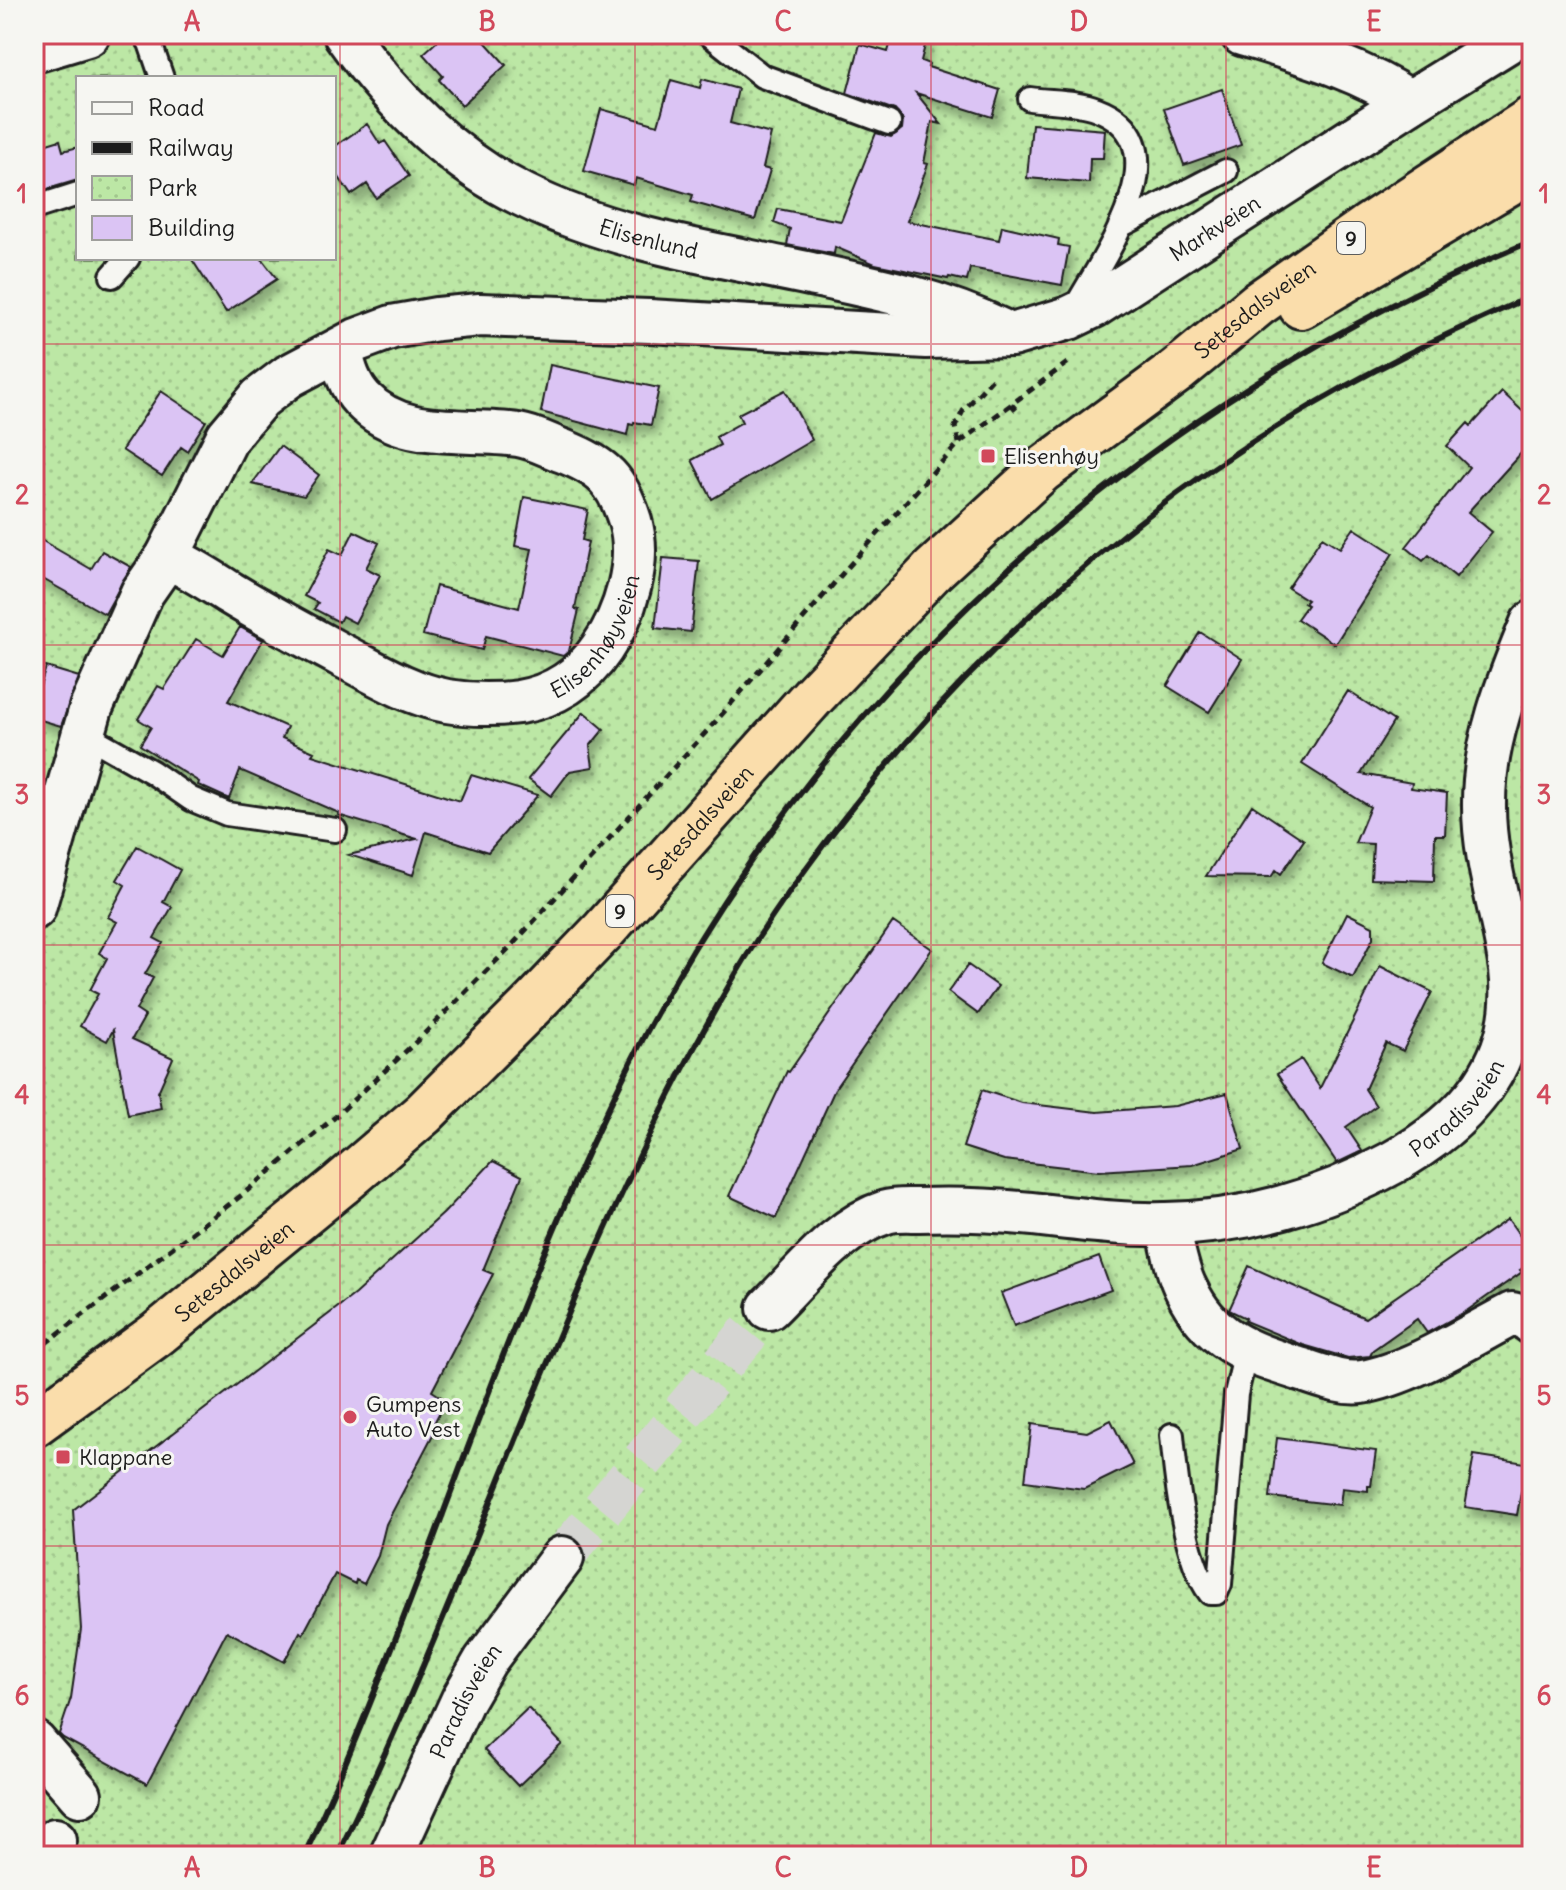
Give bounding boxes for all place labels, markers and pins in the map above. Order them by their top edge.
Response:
place label: Elisenhøy [1004,442,1099,470]
marker: Elisenhøy [979,447,997,465]
place label: Gumpens Auto Vest [366,1390,461,1443]
marker: Gumpens Auto Vest [341,1408,359,1426]
place label: Klappane [79,1443,172,1471]
marker: Klappane [54,1448,72,1466]

